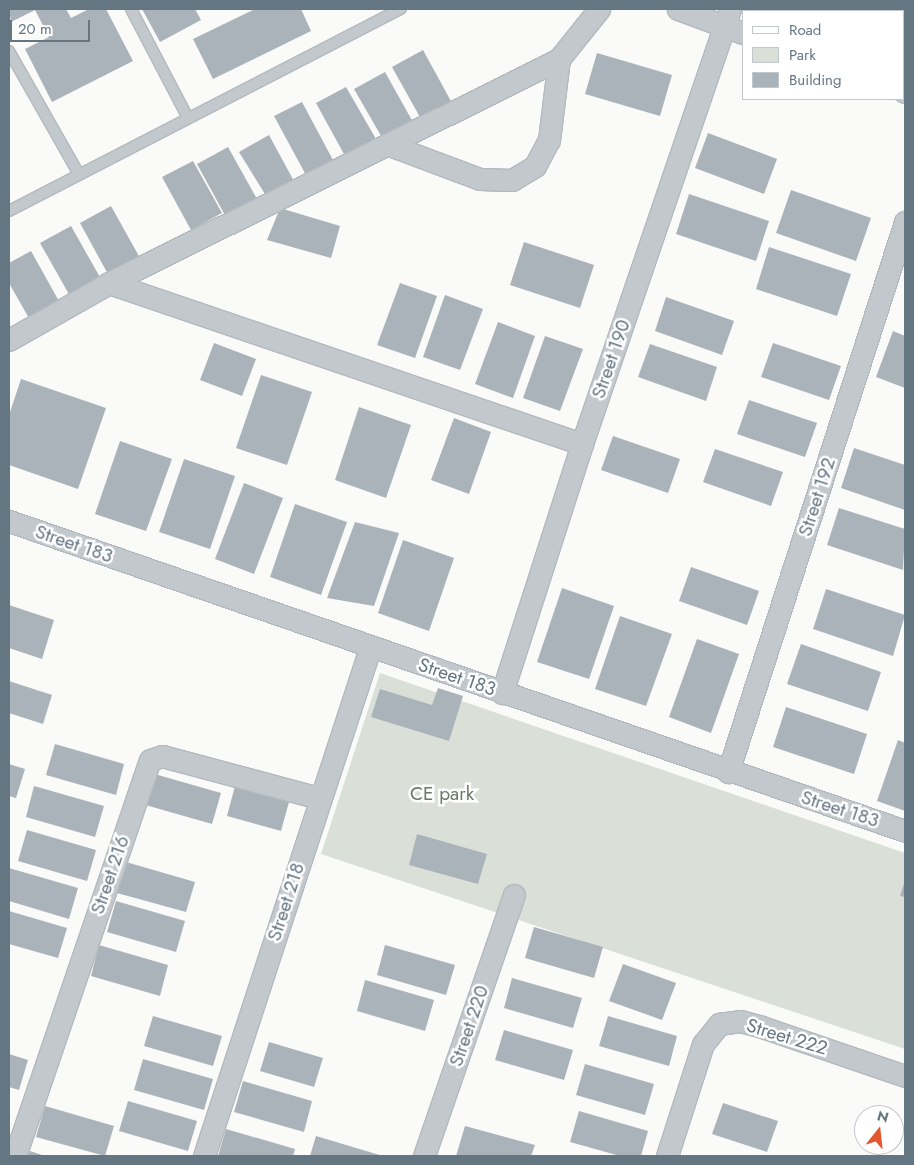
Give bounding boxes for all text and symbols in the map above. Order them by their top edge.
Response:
scale bar [12,10,92,42]
legend [742,10,904,100]
text: 20 m [18,18,52,40]
text: Road [789,19,821,41]
text: Park [789,44,816,66]
text: Building [789,69,841,91]
street label: Street 190 [587,317,635,401]
street label: Street 192 [794,455,840,539]
street label: Street 183 [32,520,116,568]
street label: Street 183 [415,653,499,701]
park label: CE park [410,783,474,805]
street label: Street 183 [798,786,882,832]
street label: Street 216 [86,833,134,917]
street label: Street 218 [263,860,309,944]
street label: Street 220 [445,983,493,1069]
street label: Street 222 [744,1014,830,1060]
north arrow [854,1105,904,1155]
text: N [875,1105,891,1128]

